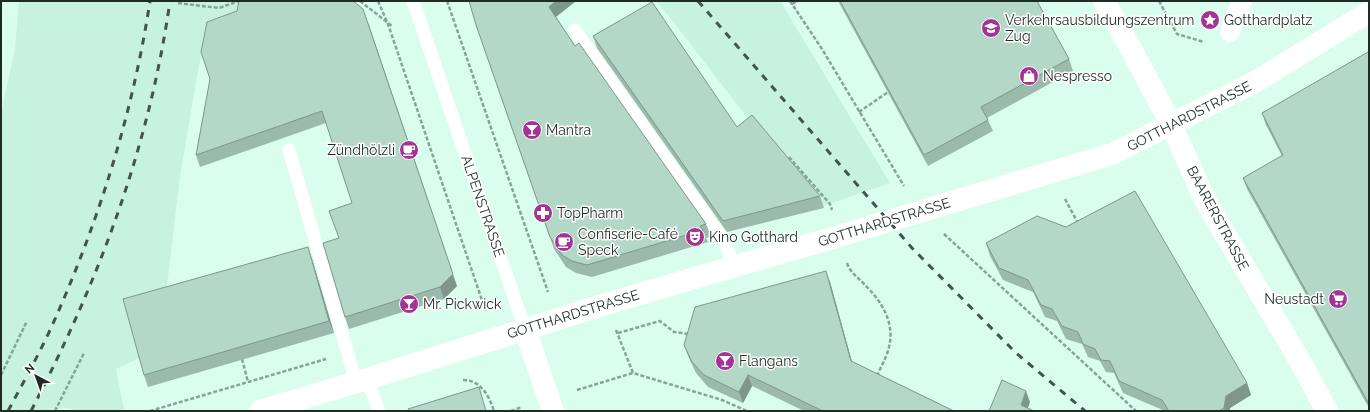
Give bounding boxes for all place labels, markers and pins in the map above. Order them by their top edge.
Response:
place icon: Gotthardplatz [1199,9,1221,31]
place label: Verkehrsausbildungszentrum Zug [1005,12,1194,44]
place label: Gotthardplatz [1224,12,1313,28]
school or university icon: Verkehrsausbildungszentrum Zug [980,17,1002,39]
shop icon: Nespresso [1018,65,1040,87]
place label: Nespresso [1043,68,1112,84]
bar icon: Mantra [521,119,543,141]
place label: Mantra [546,122,591,138]
cafe icon: Zündhölzli [398,139,420,161]
place label: Zündhölzli [327,142,395,158]
pharmacy icon: TopPharm [532,202,554,224]
place label: TopPharm [557,205,623,221]
place label: Confiserie-Café Speck [578,226,678,258]
theatre icon: Kino Gotthard [684,226,706,248]
place label: Kino Gotthard [709,229,798,245]
cafe icon: Confiserie-Café Speck [553,231,575,253]
supermarket icon: Neustadt [1327,288,1349,310]
place label: Neustadt [1264,291,1324,307]
bar icon: Mr. Pickwick [398,293,420,315]
place label: Mr. Pickwick [423,296,502,312]
bar icon: Flangans [714,350,736,372]
place label: Flangans [739,353,798,369]

